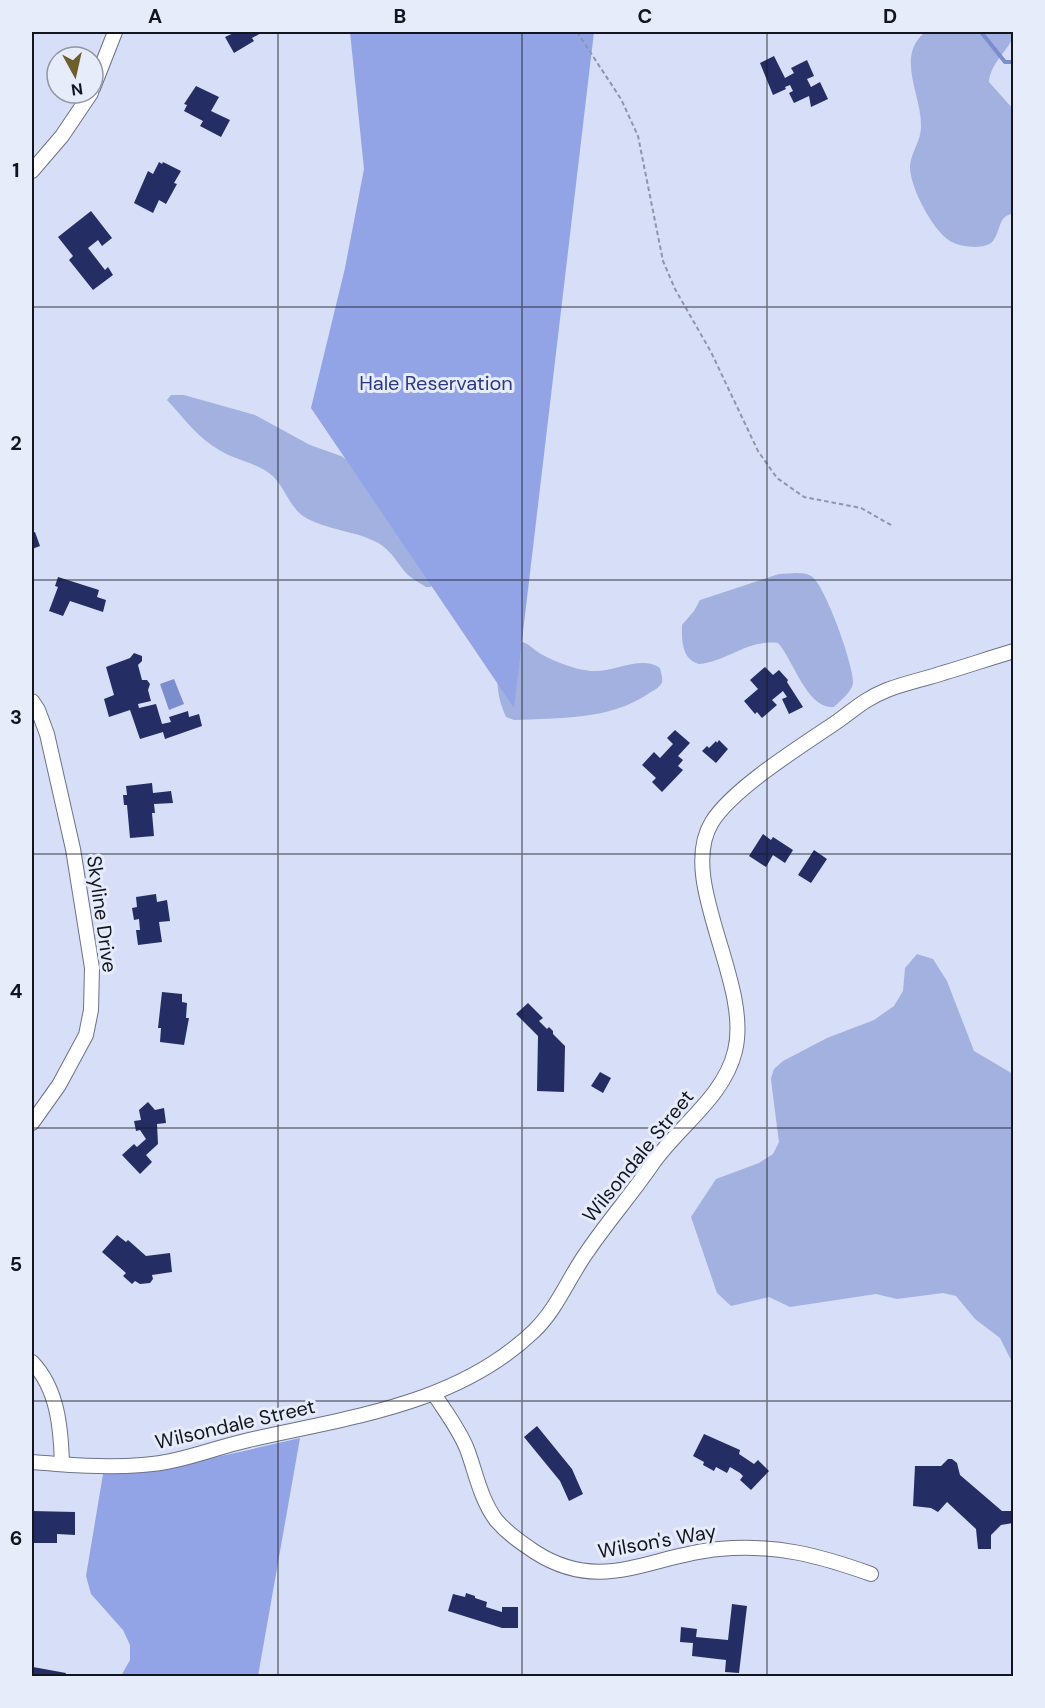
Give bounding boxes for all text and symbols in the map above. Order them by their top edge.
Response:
text: A [148,3,162,29]
text: B [394,3,406,29]
text: C [638,3,652,29]
text: D [883,3,897,29]
north arrow [45,45,105,105]
text: N [70,78,84,101]
text: 1 [12,157,20,183]
park label: Hale Reservation [359,370,513,396]
text: 2 [10,430,22,456]
text: 3 [10,704,22,730]
street label: Skyline Drive [81,854,123,974]
text: 4 [10,978,23,1004]
street label: Wilsondale Street [577,1084,700,1228]
text: 5 [10,1251,22,1277]
street label: Wilsondale Street [153,1393,318,1455]
street label: Wilson's Way [596,1518,718,1564]
text: 6 [10,1525,22,1551]

